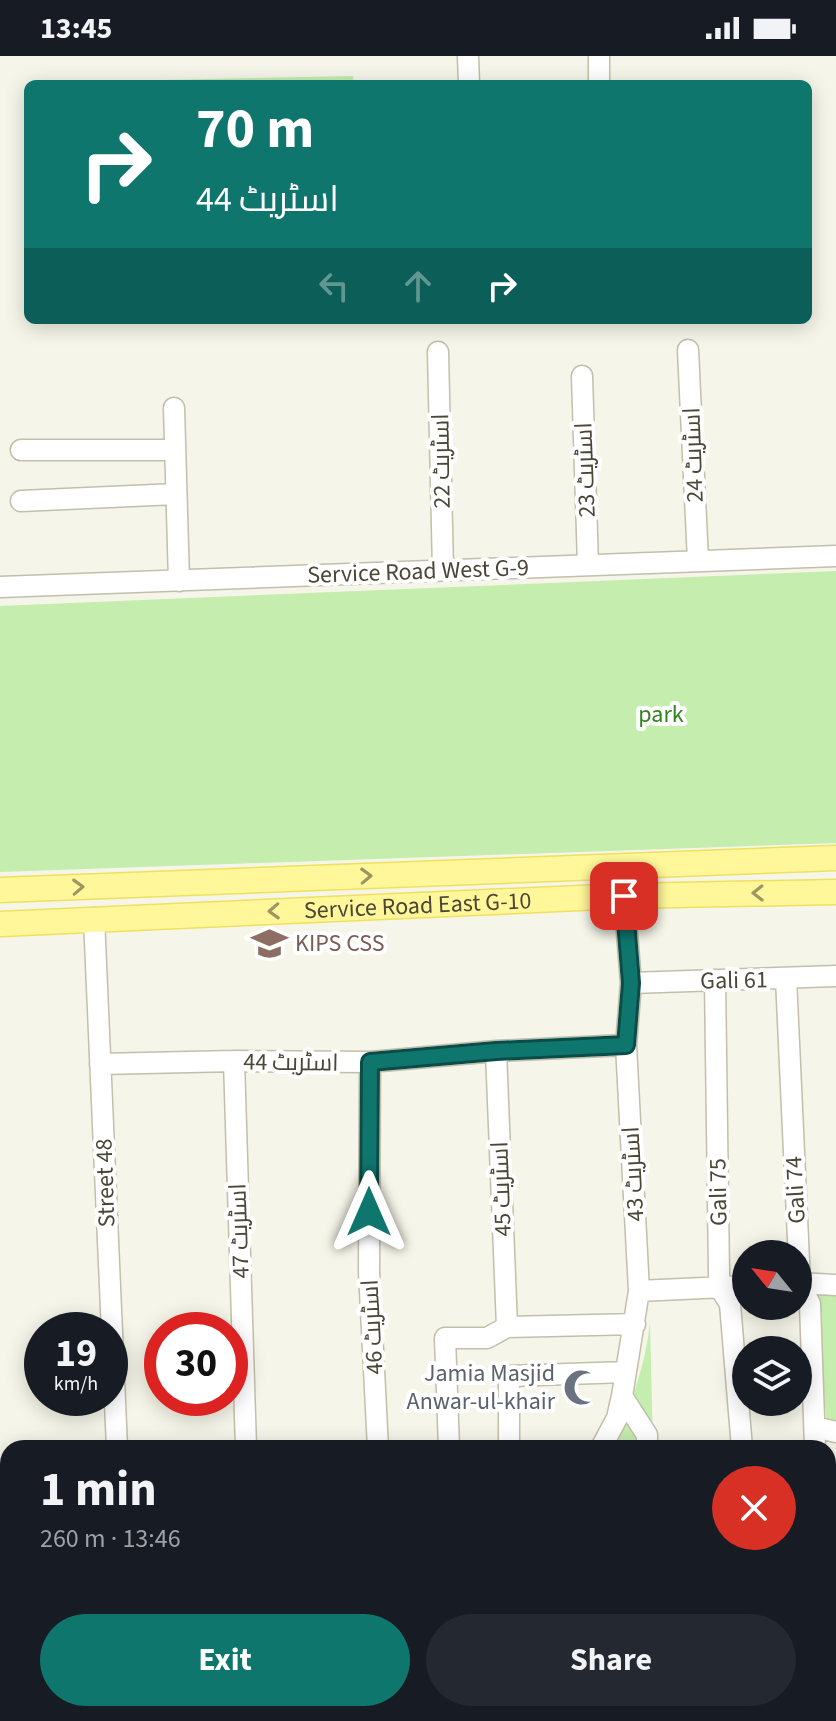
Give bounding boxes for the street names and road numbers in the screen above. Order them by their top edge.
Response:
street label: اسٹریٹ 24 [674,407,713,503]
street label: اسٹریٹ 22 [423,413,460,509]
street label: اسٹریٹ 23 [566,422,605,518]
street label: Service Road West G-9 [307,550,529,593]
street label: Service Road East G-10 [303,883,532,928]
street label: Gali 61 [700,962,768,999]
street label: اسٹریٹ 44 [243,1044,339,1081]
street label: اسٹریٹ 43 [614,1125,653,1222]
street label: Street 48 [86,1138,125,1228]
street label: اسٹریٹ 45 [482,1141,521,1237]
street label: Gali 74 [776,1155,815,1225]
street label: Gali 75 [700,1158,737,1226]
street label: اسٹریٹ 47 [220,1183,259,1279]
street label: اسٹریٹ 46 [353,1278,392,1375]

